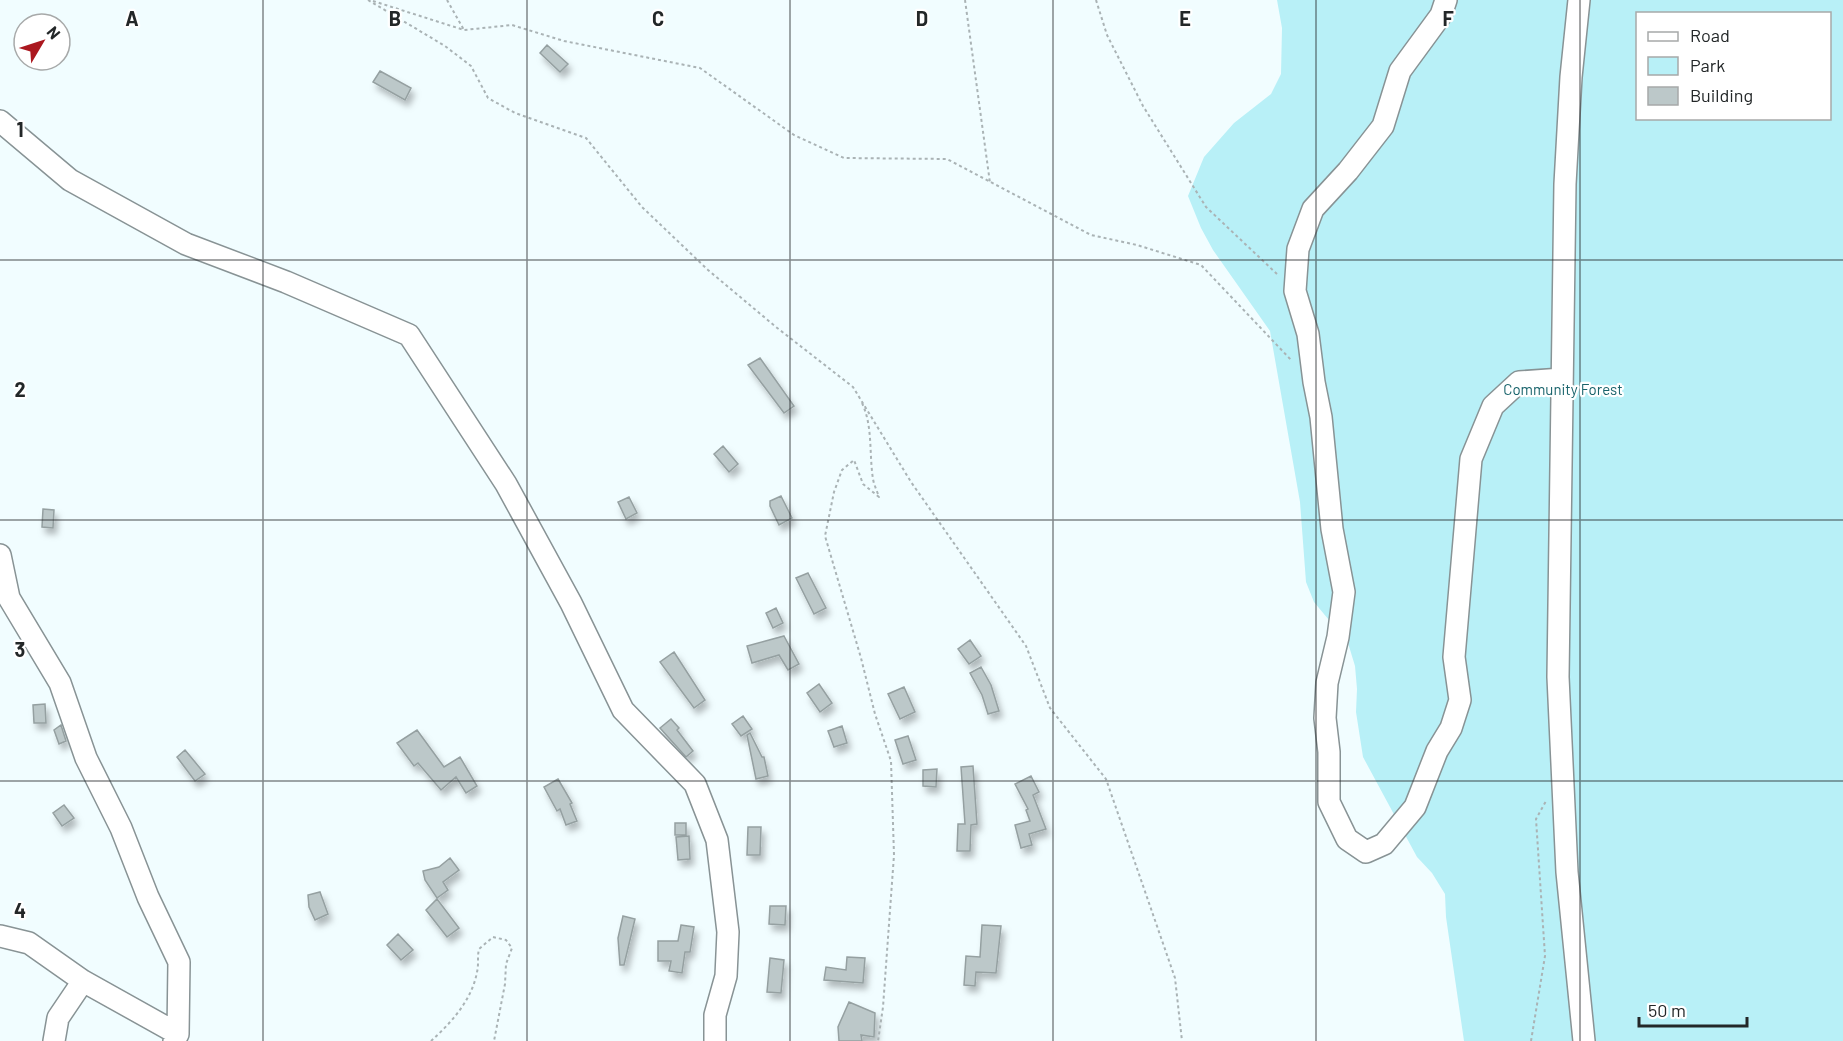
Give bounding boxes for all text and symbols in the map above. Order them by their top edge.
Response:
text: A [125,6,139,30]
text: B [389,6,401,30]
text: C [652,6,664,30]
text: D [916,6,928,30]
text: E [1179,6,1191,30]
text: F [1442,6,1454,30]
north arrow [12,12,72,72]
legend [1636,12,1831,120]
text: N [43,22,65,42]
text: Road [1690,24,1730,46]
text: Park [1690,54,1725,76]
text: Building [1690,84,1753,106]
text: 1 [16,117,24,141]
text: 2 [14,377,26,401]
park label: Community Forest [1503,380,1623,398]
text: 3 [15,637,25,661]
text: 4 [14,898,26,922]
scale bar [1639,990,1747,1028]
text: 50 m [1648,999,1686,1021]

